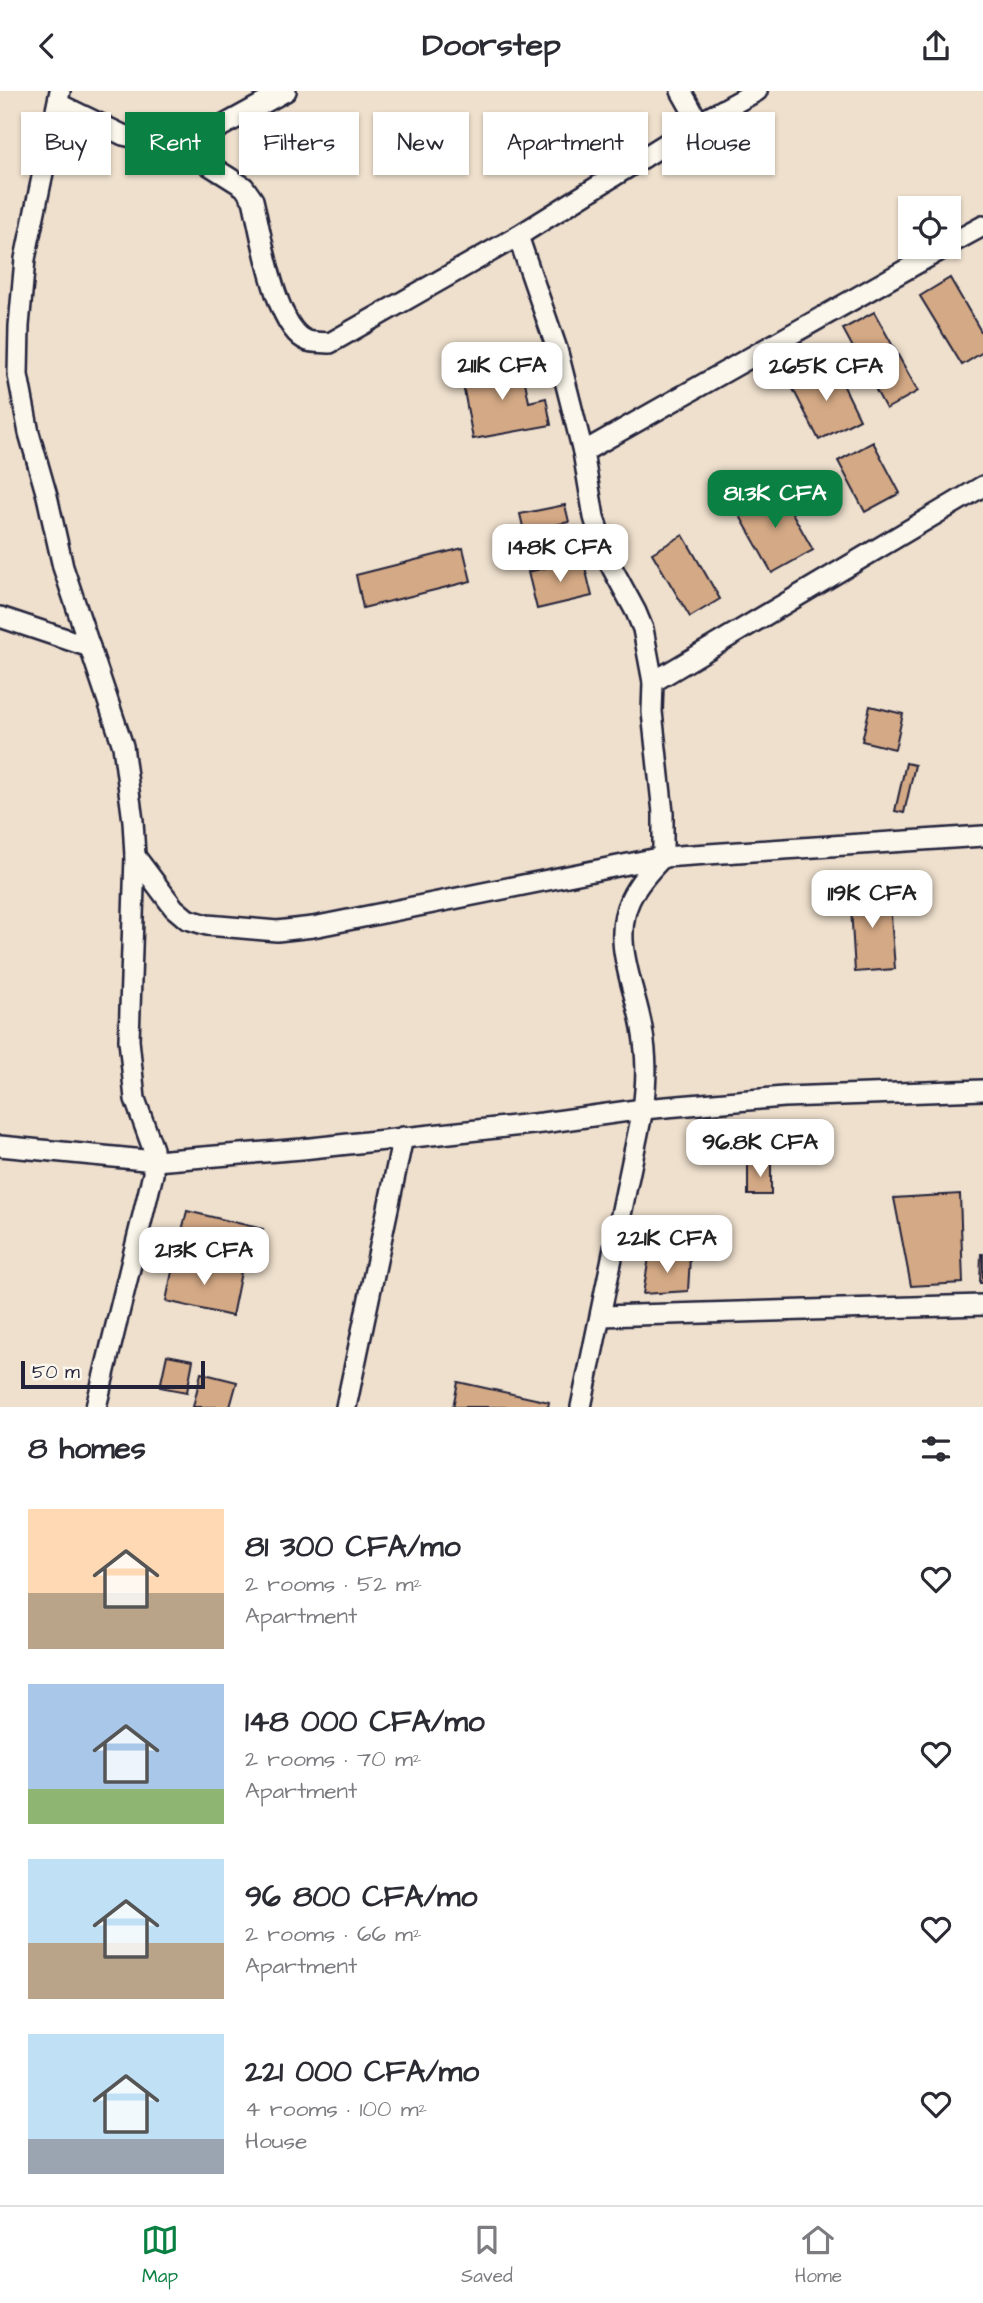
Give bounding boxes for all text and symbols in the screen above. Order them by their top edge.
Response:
text: Doorstep [422,23,561,68]
icon: back [28,27,66,65]
icon: share [917,27,955,65]
chip: Buy [21,112,111,175]
chip: Rent [125,112,225,175]
chip: Filters [239,112,359,175]
chip: New [373,112,469,175]
chip: Apartment [483,112,648,175]
chip: House [662,112,775,175]
map controls [898,196,961,259]
button: locate [898,196,961,259]
pin: 211K CFA [430,343,574,402]
pin: 265K CFA [754,343,898,403]
text: 211K CFA [457,349,547,381]
text: 265K CFA [769,350,883,382]
pin: 81.3K CFA [695,471,855,530]
text: 81.3K CFA [724,477,826,509]
pin: 148K CFA [488,525,632,584]
text: 148K CFA [508,531,612,563]
pin: 119K CFA [800,871,944,930]
text: 119K CFA [827,877,917,909]
pin: 96.8K CFA [680,1119,840,1179]
text: 96.8K CFA [702,1126,818,1158]
pin: 221K CFA [595,1215,739,1275]
text: 221K CFA [617,1222,717,1254]
pin: 213K CFA [132,1227,276,1287]
text: 213K CFA [155,1234,253,1266]
scale bar [21,1358,205,1390]
text: 50 m [32,1359,80,1386]
text: 8 homes [28,1428,146,1470]
icon: filters [917,1430,955,1468]
text: 81 300 CFA/mo [245,1526,461,1568]
icon: home [84,1537,168,1621]
icon: heart [917,1560,955,1598]
text: 2 rooms · 52 m² [245,1568,422,1600]
text: Apartment [245,1600,357,1632]
text: 148 000 CFA/mo [245,1701,485,1743]
icon: home [84,1712,168,1796]
icon: heart [917,1735,955,1773]
text: 2 rooms · 70 m² [245,1743,421,1775]
text: Apartment [245,1775,357,1807]
text: 96 800 CFA/mo [245,1876,477,1918]
icon: home [84,1887,168,1971]
icon: heart [917,1910,955,1948]
text: 2 rooms · 66 m² [245,1918,422,1950]
text: Apartment [245,1950,357,1982]
text: 221 000 CFA/mo [245,2051,479,2093]
icon: home [84,2062,168,2146]
icon: heart [917,2085,955,2123]
text: 4 rooms · 100 m² [245,2093,427,2125]
text: House [245,2125,308,2157]
tab: Map [141,2221,179,2290]
tab: Saved [461,2221,513,2290]
tab: Home [795,2221,842,2290]

